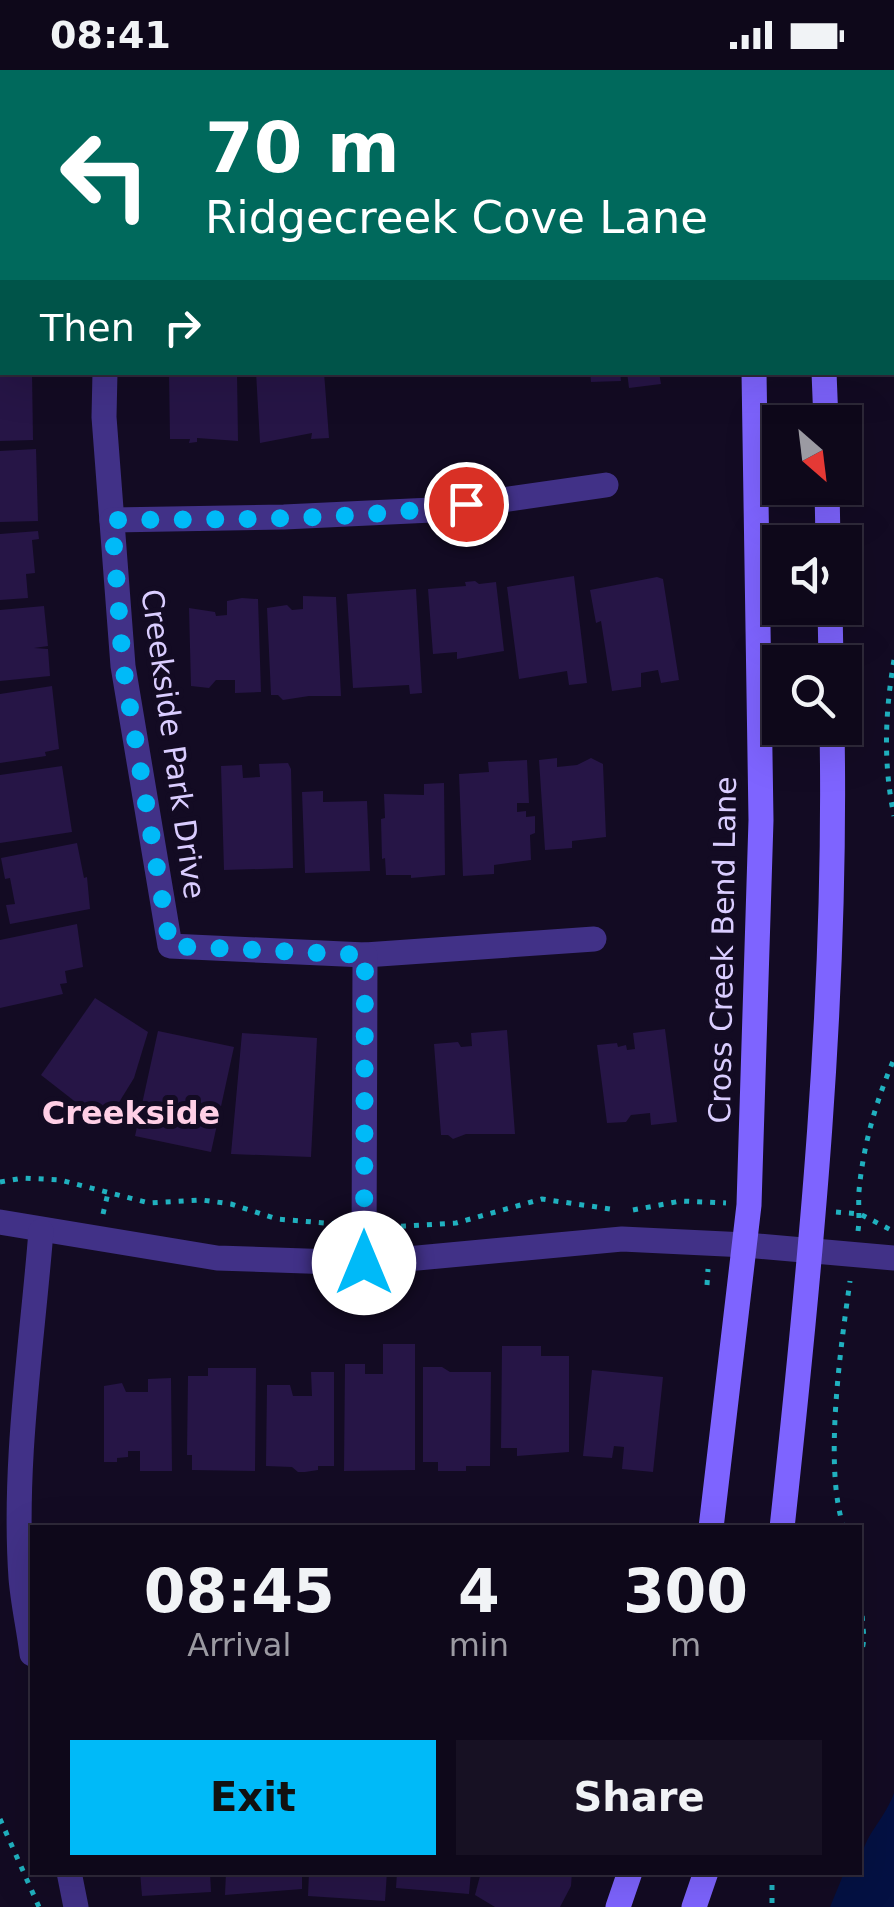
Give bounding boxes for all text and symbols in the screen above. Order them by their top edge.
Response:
text: 08:41 [50,13,171,57]
text: 70 m [205,107,400,189]
icon: left [40,110,170,240]
text: Ridgecreek Cove Lane [205,191,708,244]
icon: right [155,300,210,355]
text: Then [40,306,135,350]
north arrow [762,405,862,505]
map controls [762,405,862,745]
pin [424,462,509,547]
icon: arrive [439,477,494,532]
button: sound [762,525,862,625]
street label: Creekside Park Drive [134,587,213,901]
button: search [762,645,862,745]
street label: Cross Creek Bend Lane [702,776,743,1124]
district label: Creekside [42,1094,220,1132]
position arrow [312,1211,416,1315]
text: 08:45 [144,1556,335,1626]
text: 4 [458,1556,500,1626]
text: 300 [623,1556,748,1626]
text: Arrival [187,1626,291,1664]
text: min [449,1626,509,1664]
text: m [670,1626,701,1664]
button: Exit [70,1740,436,1855]
button: Share [456,1740,822,1855]

